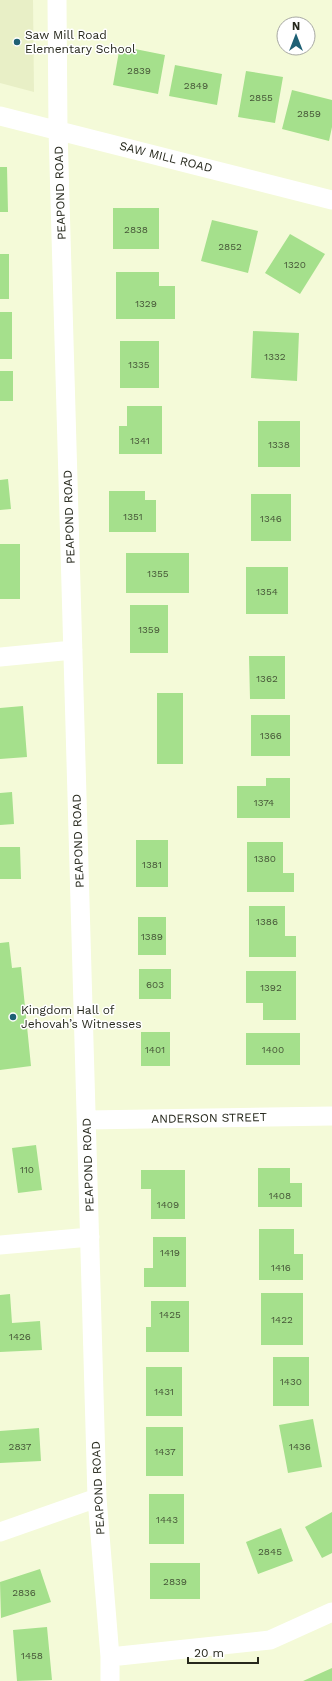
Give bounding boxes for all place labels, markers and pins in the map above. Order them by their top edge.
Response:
place label: Saw Mill Road Elementary School [25,28,136,56]
marker: Saw Mill Road Elementary School [12,37,22,47]
place label: Kingdom Hall of Jehovah’s Witnesses [21,1003,142,1031]
marker: Kingdom Hall of Jehovah’s Witnesses [8,1012,18,1022]

